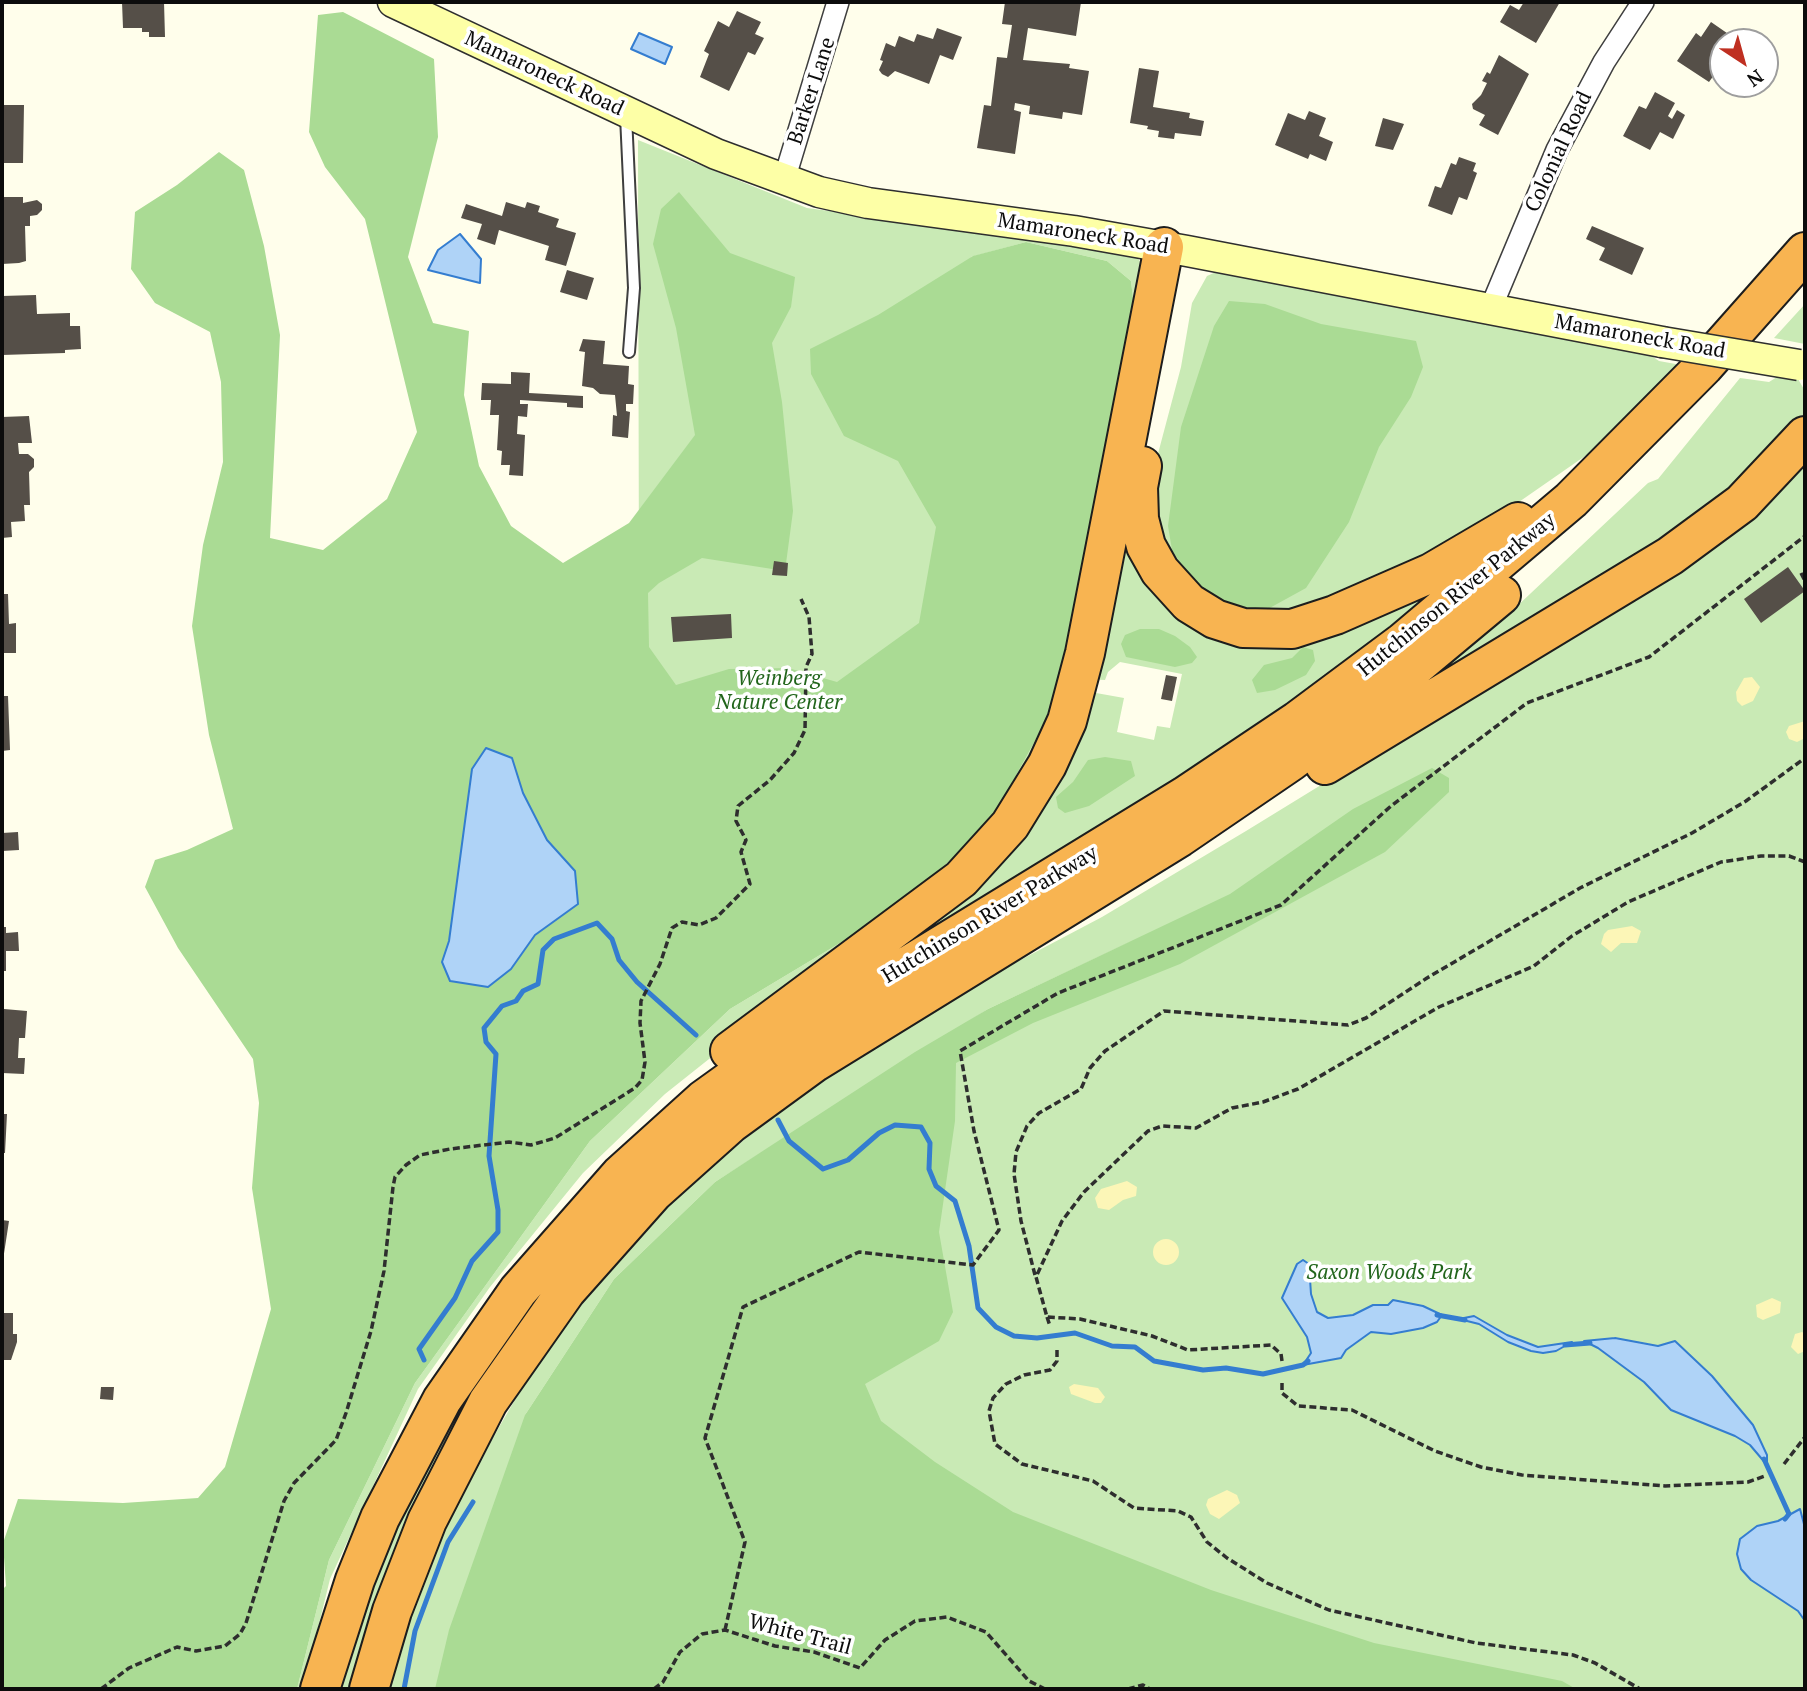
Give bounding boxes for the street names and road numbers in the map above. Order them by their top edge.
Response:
street label: Mamaroneck Road [460,26,628,122]
street label: Barker Lane [783,34,841,148]
street label: Colonial Road [1520,88,1598,216]
street label: Mamaroneck Road [996,208,1170,260]
street label: Mamaroneck Road [1553,310,1727,364]
street label: Hutchinson River Parkway [1353,508,1561,682]
street label: Hutchinson River Parkway [878,841,1102,989]
street label: White Trail [746,1609,854,1661]

